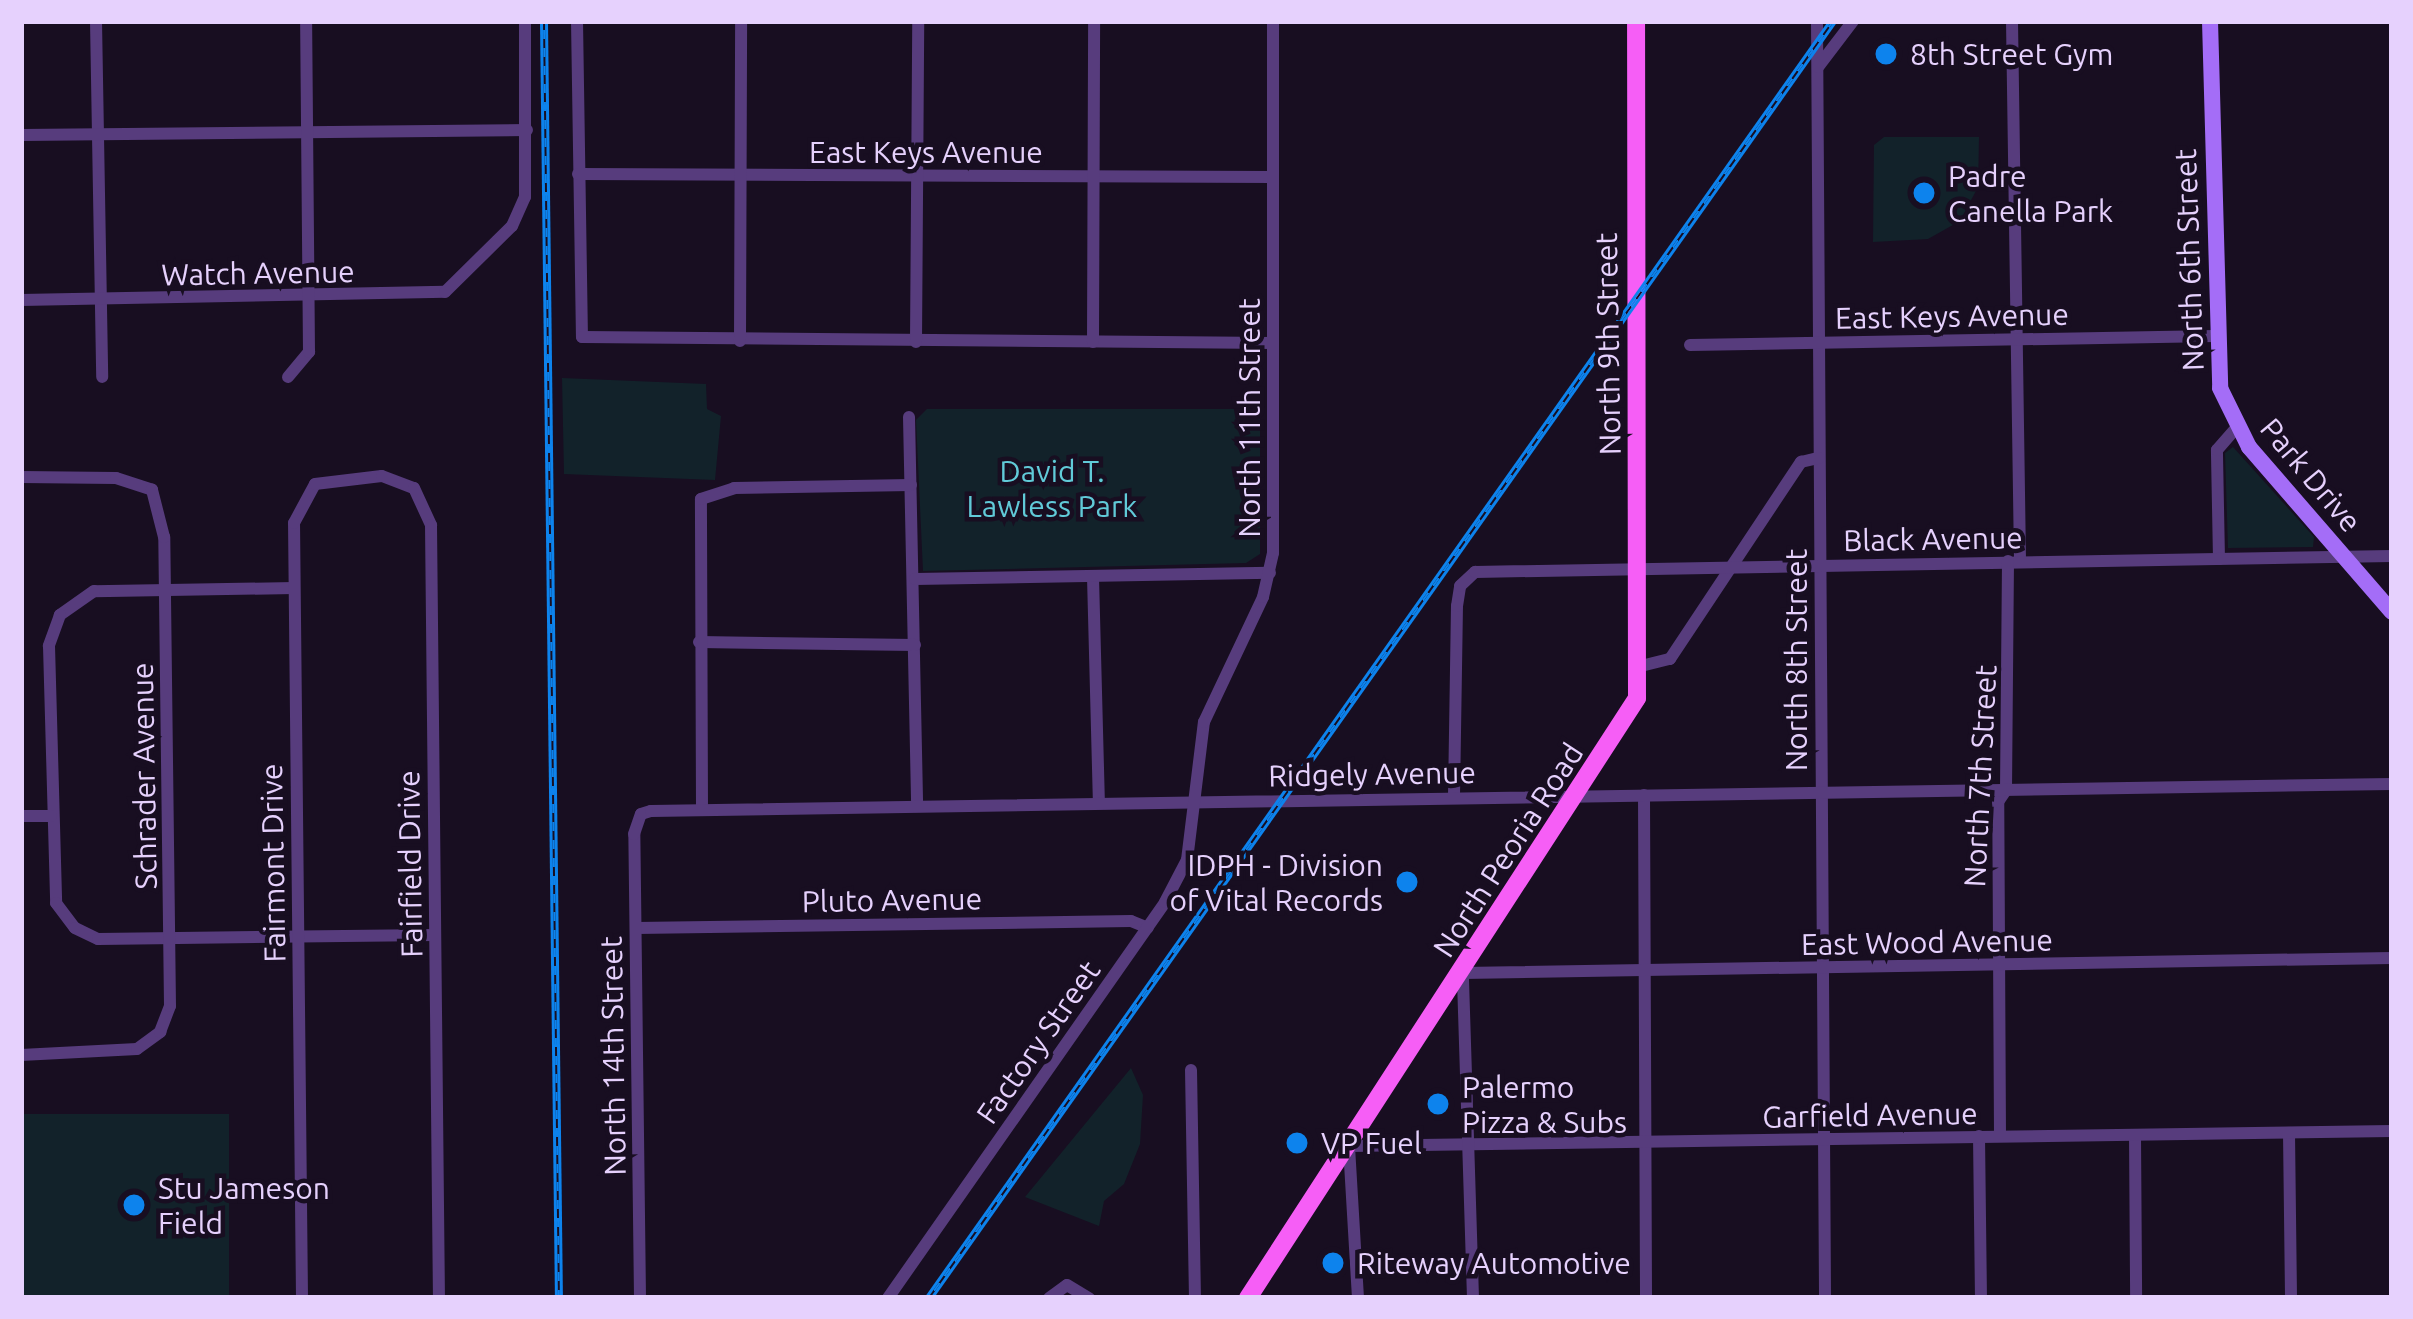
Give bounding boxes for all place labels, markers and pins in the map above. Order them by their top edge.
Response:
place label: 8th Street Gym [1910,36,2113,72]
marker: 8th Street Gym [1873,41,1899,67]
place label: Padre Canella Park [1948,158,2113,228]
marker: Padre Canella Park [1911,180,1937,206]
place label: IDPH - Division of Vital Records [1169,847,1383,918]
marker: IDPH - Division of Vital Records [1394,869,1420,895]
place label: Palermo Pizza & Subs [1462,1069,1627,1140]
marker: Palermo Pizza & Subs [1425,1091,1451,1117]
place label: VP Fuel [1321,1125,1422,1161]
marker: VP Fuel [1284,1130,1310,1156]
place label: Stu Jameson Field [158,1170,330,1240]
marker: Stu Jameson Field [121,1192,147,1218]
place label: Riteway Automotive [1357,1245,1631,1281]
marker: Riteway Automotive [1320,1250,1346,1276]

